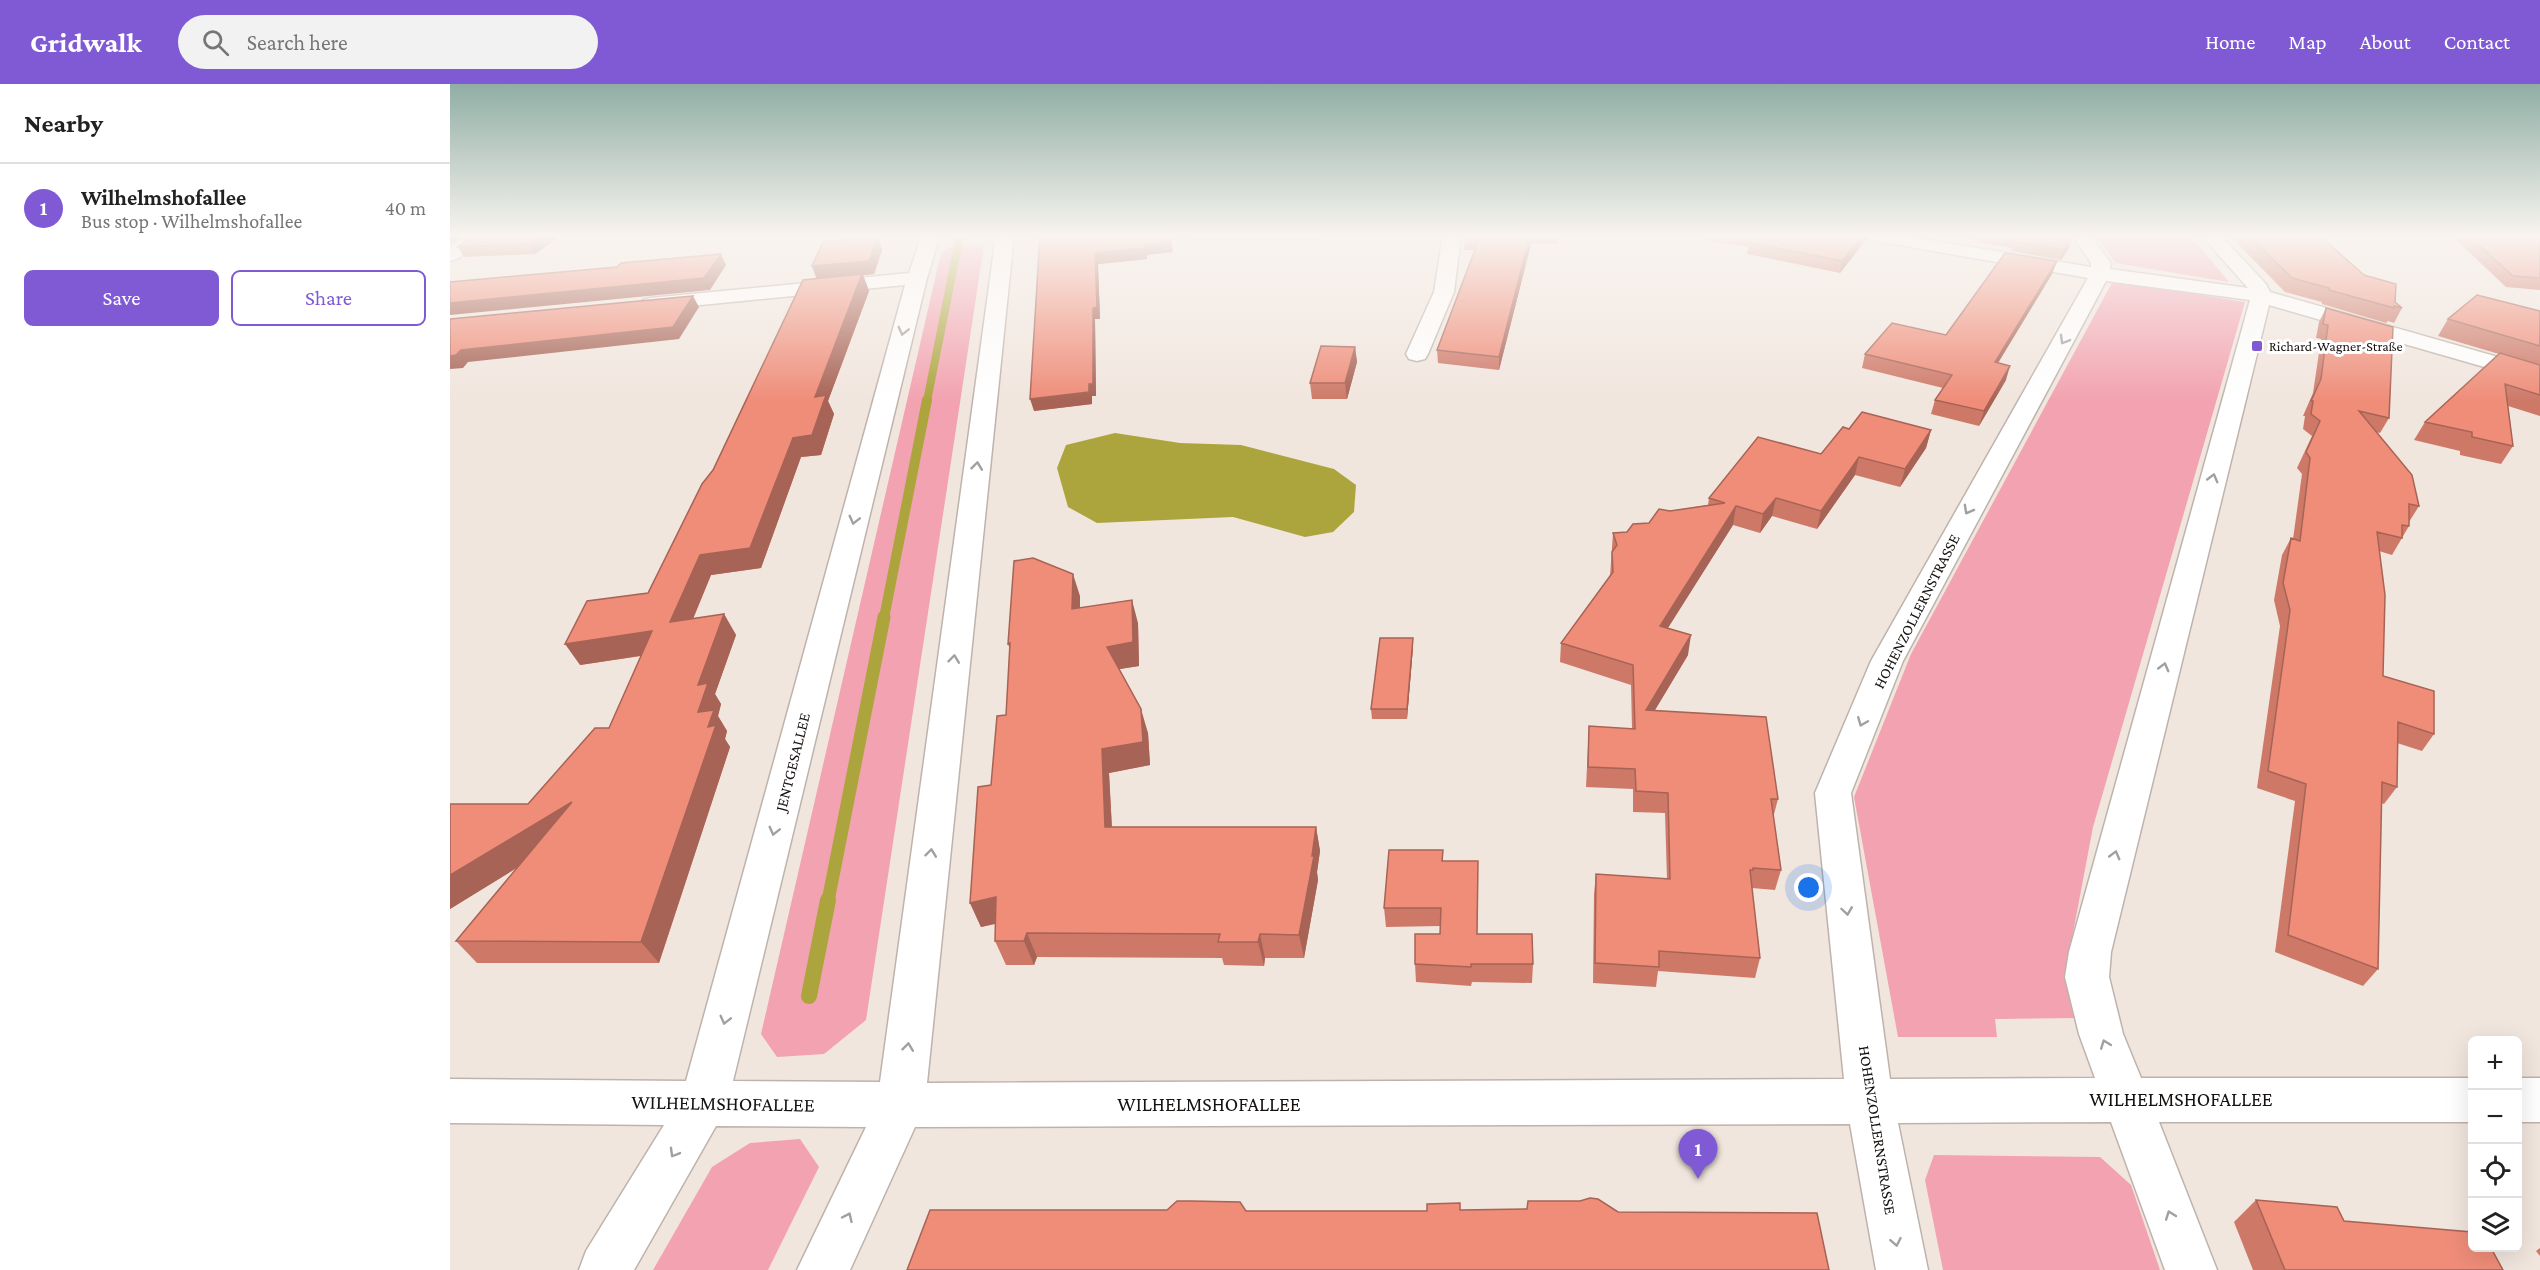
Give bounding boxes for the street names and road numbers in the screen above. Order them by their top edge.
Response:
street label: HOHENZOLLERNSTRASSE [1870,531,1963,691]
street label: JENTGESALLEE [771,711,814,816]
street label: HOHENZOLLERNSTRASSE [1856,1044,1899,1216]
street label: WILHELMSHOFALLEE [2089,1088,2273,1110]
street label: WILHELMSHOFALLEE [631,1090,815,1116]
street label: WILHELMSHOFALLEE [1117,1093,1301,1115]

